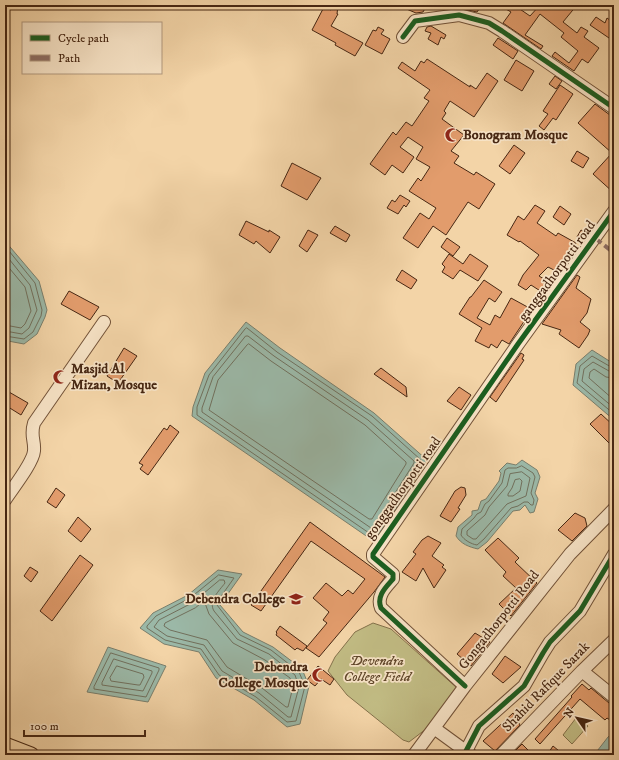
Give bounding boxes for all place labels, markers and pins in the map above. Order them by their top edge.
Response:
place label: Bonogram Mosque [463,126,568,144]
mosque icon: Bonogram Mosque [444,127,460,143]
place label: Masjid Al Mizan, Mosque [71,360,157,394]
mosque icon: Masjid Al Mizan, Mosque [52,369,68,385]
place label: Debendra College [185,590,285,608]
school or university icon: Debendra College [288,591,304,607]
place label: Debendra College Mosque [219,658,309,692]
mosque icon: Debendra College Mosque [311,667,327,683]

